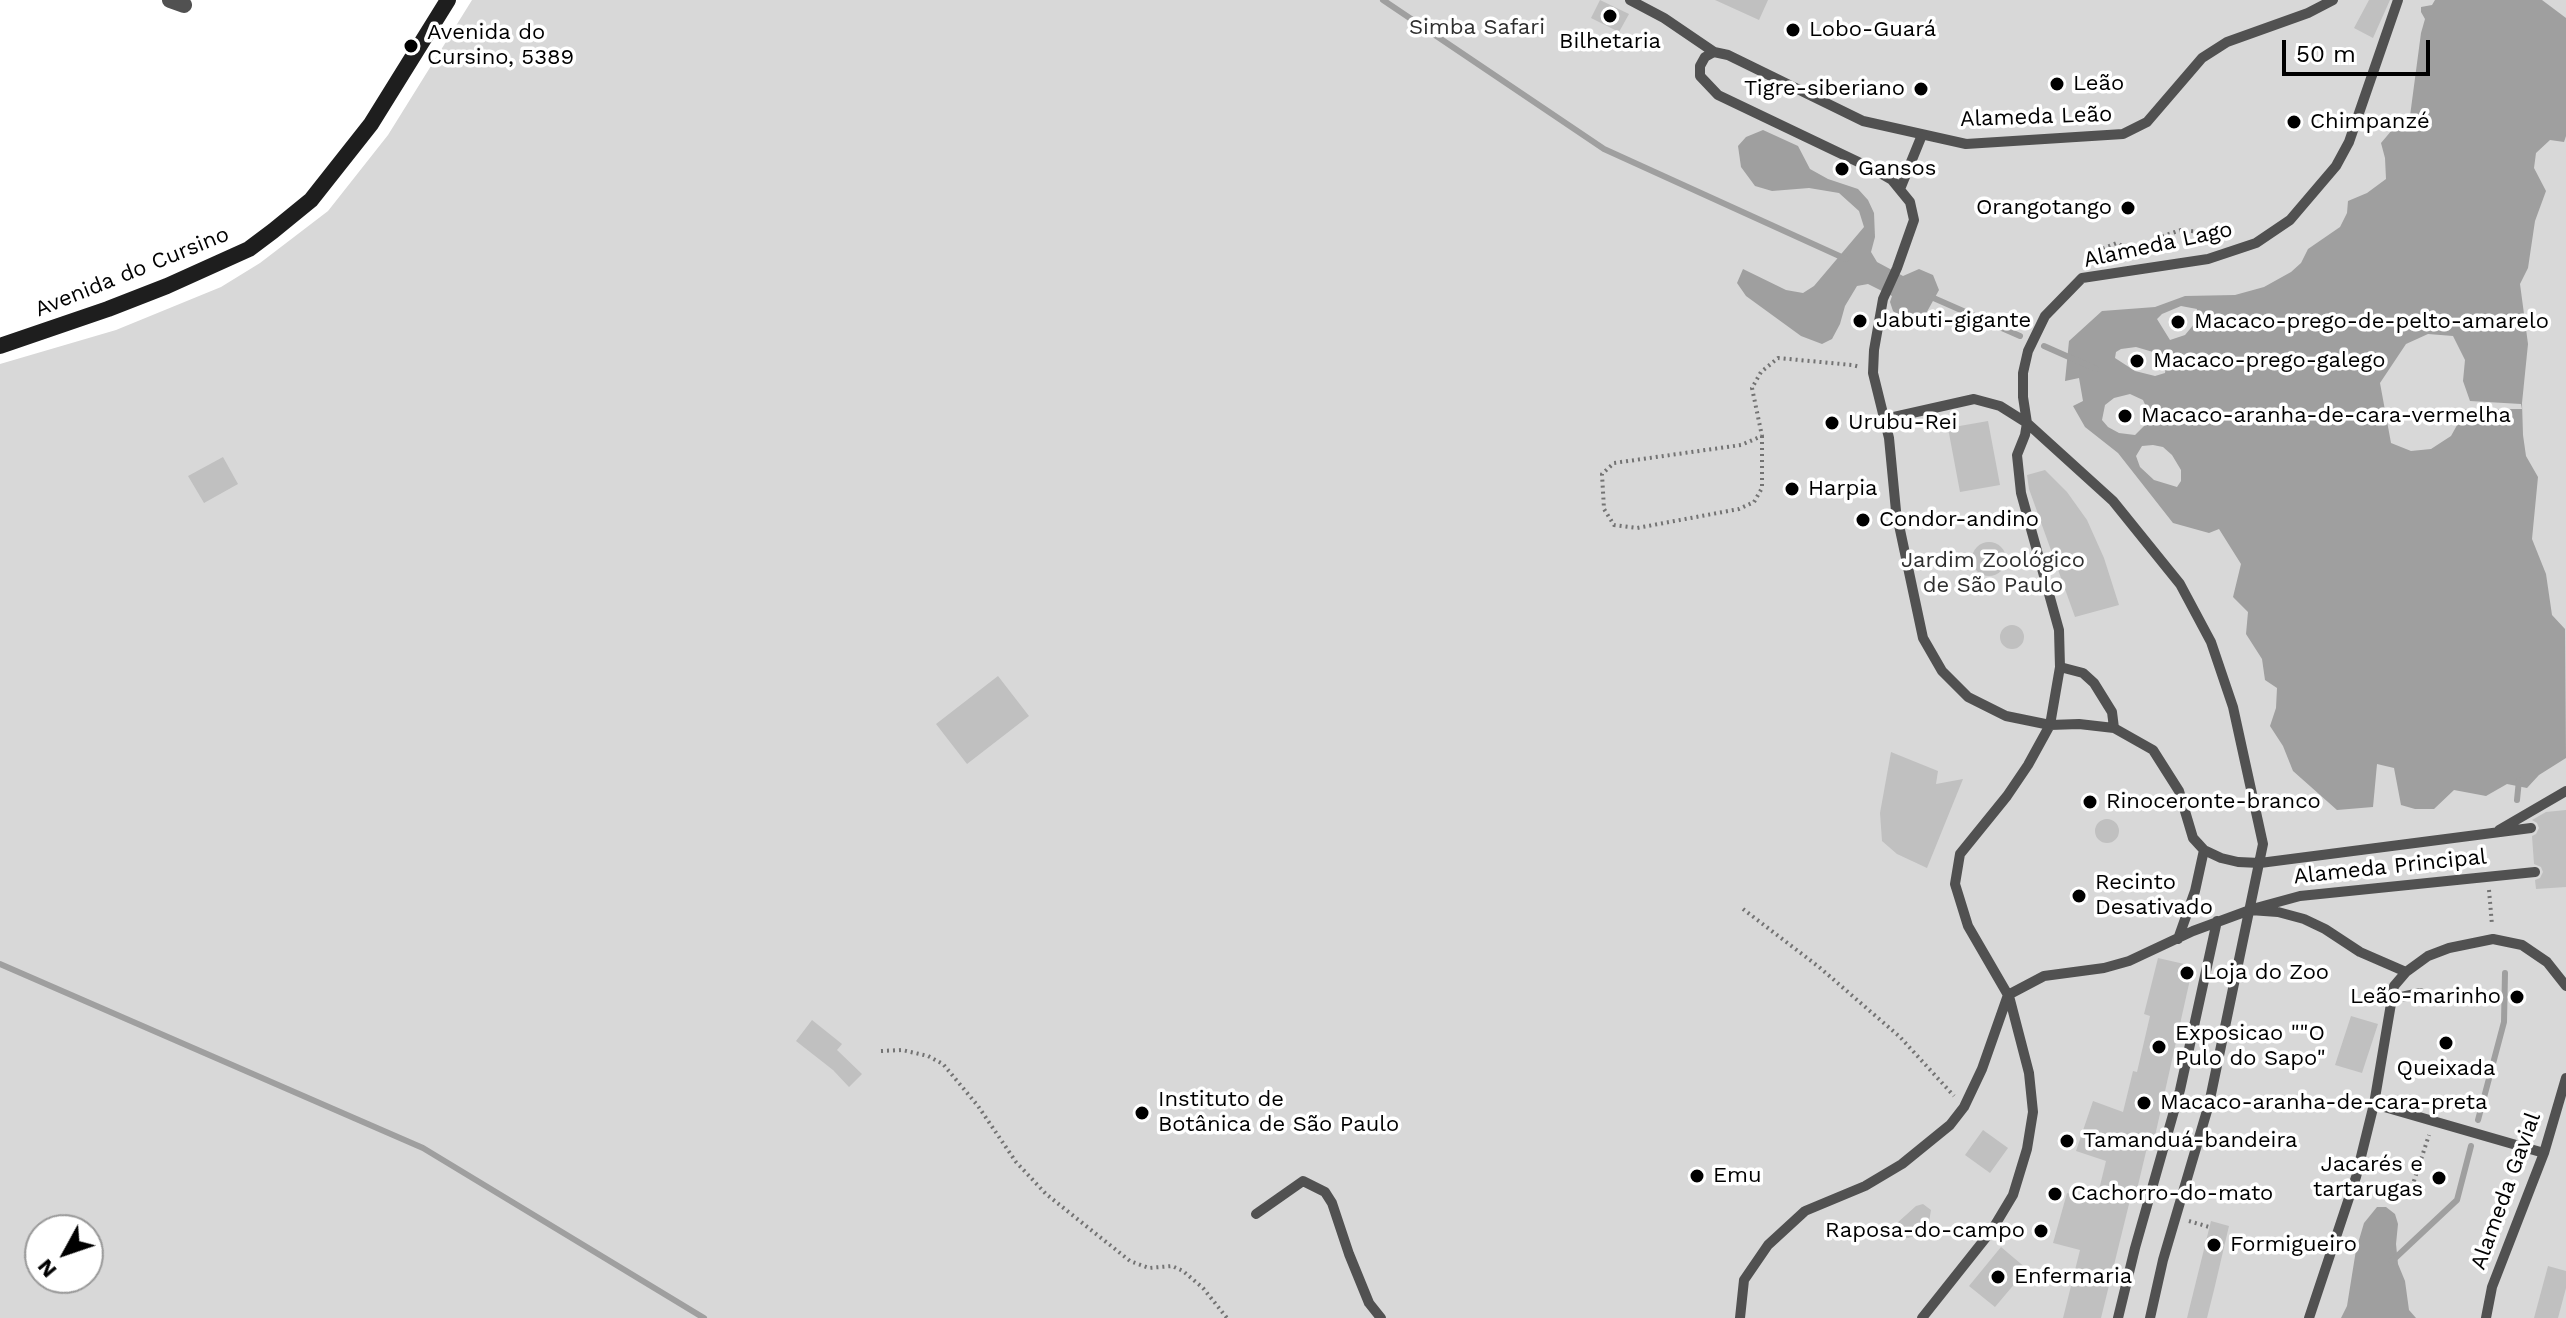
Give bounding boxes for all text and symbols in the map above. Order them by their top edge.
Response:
marker: Bilhetaria [1601,7,1619,25]
park label: Simba Safari [1409,15,1545,41]
place label: Lobo-Guará [1809,17,1936,43]
place label: Avenida do Cursino, 5389 [427,20,574,72]
marker: Lobo-Guará [1784,21,1802,39]
scale bar [2286,24,2434,74]
place label: Bilhetaria [1559,29,1661,55]
marker: Avenida do Cursino, 5389 [402,37,420,55]
text: 50 m [2296,40,2356,68]
place label: Leão [2073,71,2124,97]
marker: Leão [2048,75,2066,93]
place label: Tigre-siberiano [1744,76,1905,102]
marker: Tigre-siberiano [1912,80,1930,98]
street label: Alameda Leão [1959,101,2113,133]
place label: Chimpanzé [2310,109,2430,135]
marker: Chimpanzé [2285,113,2303,131]
place label: Gansos [1858,156,1936,182]
marker: Gansos [1833,160,1851,178]
place label: Orangotango [1976,195,2112,221]
marker: Orangotango [2119,199,2137,217]
street label: Alameda Lago [2081,216,2235,274]
street label: Avenida do Cursino [31,221,233,323]
place label: Jabuti-gigante [1876,308,2031,334]
place label: Macaco-prego-de-pelto-amarelo [2194,309,2549,335]
marker: Jabuti-gigante [1851,312,1869,330]
marker: Macaco-prego-de-pelto-amarelo [2169,313,2187,331]
place label: Macaco-prego-galego [2153,348,2385,374]
marker: Macaco-prego-galego [2128,352,2146,370]
place label: Macaco-aranha-de-cara-vermelha [2141,403,2511,429]
marker: Macaco-aranha-de-cara-vermelha [2116,407,2134,425]
place label: Urubu-Rei [1848,410,1957,436]
marker: Urubu-Rei [1823,414,1841,432]
place label: Harpia [1808,476,1878,502]
marker: Harpia [1783,480,1801,498]
place label: Condor-andino [1879,507,2039,533]
marker: Condor-andino [1854,511,1872,529]
park label: Jardim Zoológico de São Paulo [1901,548,2085,600]
place label: Rinoceronte-branco [2106,789,2321,815]
marker: Rinoceronte-branco [2081,793,2099,811]
street label: Alameda Principal [2292,844,2488,890]
place label: Recinto Desativado [2095,870,2213,922]
marker: Recinto Desativado [2070,887,2088,905]
place label: Loja do Zoo [2203,960,2329,986]
marker: Loja do Zoo [2178,964,2196,982]
place label: Leão-marinho [2350,984,2501,1010]
marker: Leão-marinho [2508,988,2526,1006]
place label: Exposicao ""O Pulo do Sapo" [2175,1021,2326,1072]
marker: Queixada [2437,1034,2455,1052]
marker: Exposicao ""O Pulo do Sapo" [2150,1038,2168,1056]
place label: Queixada [2397,1056,2495,1082]
place label: Instituto de Botânica de São Paulo [1158,1087,1399,1138]
place label: Macaco-aranha-de-cara-preta [2160,1090,2487,1116]
marker: Macaco-aranha-de-cara-preta [2135,1094,2153,1112]
marker: Instituto de Botânica de São Paulo [1133,1104,1151,1122]
street label: Alameda Gavial [2465,1109,2547,1273]
place label: Tamanduá-bandeira [2083,1128,2298,1154]
marker: Tamanduá-bandeira [2058,1132,2076,1150]
place label: Jacarés e tartarugas [2313,1152,2423,1204]
place label: Emu [1713,1163,1762,1189]
marker: Emu [1688,1167,1706,1185]
marker: Jacarés e tartarugas [2430,1169,2448,1187]
place label: Cachorro-do-mato [2071,1181,2273,1207]
marker: Cachorro-do-mato [2046,1185,2064,1203]
north arrow [24,1214,104,1294]
place label: Raposa-do-campo [1825,1218,2025,1244]
marker: Raposa-do-campo [2032,1222,2050,1240]
place label: Formigueiro [2230,1232,2357,1258]
marker: Formigueiro [2205,1236,2223,1254]
text: N [32,1254,62,1283]
place label: Enfermaria [2014,1264,2132,1290]
marker: Enfermaria [1989,1268,2007,1286]

